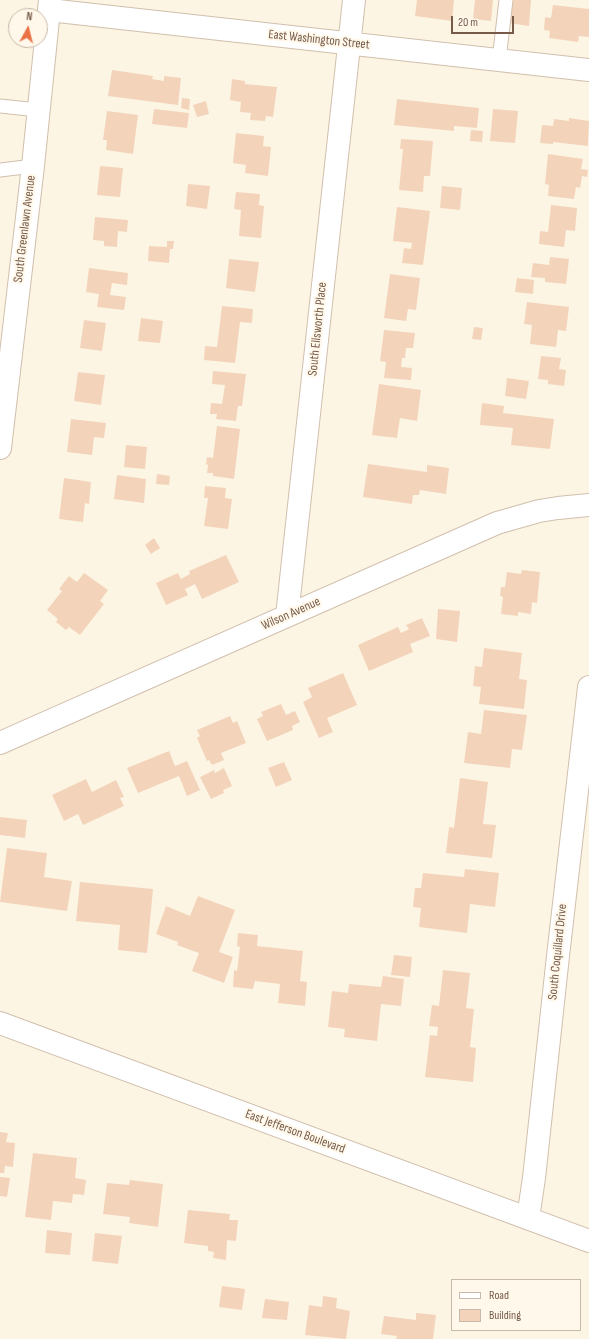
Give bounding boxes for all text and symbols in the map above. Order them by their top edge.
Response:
north arrow [8,8,48,48]
scale bar [453,8,516,34]
text: N [26,10,33,23]
text: 20 m [458,15,478,30]
street label: East Washington Street [268,27,370,53]
street label: South Greenlawn Avenue [11,174,39,284]
street label: South Ellsworth Place [305,281,331,377]
street label: Wilson Avenue [259,594,323,634]
street label: South Coquillard Drive [545,903,571,1001]
street label: East Jefferson Boulevard [243,1107,347,1157]
legend [451,1279,581,1331]
text: Road [489,1288,509,1303]
text: Building [489,1308,521,1323]

